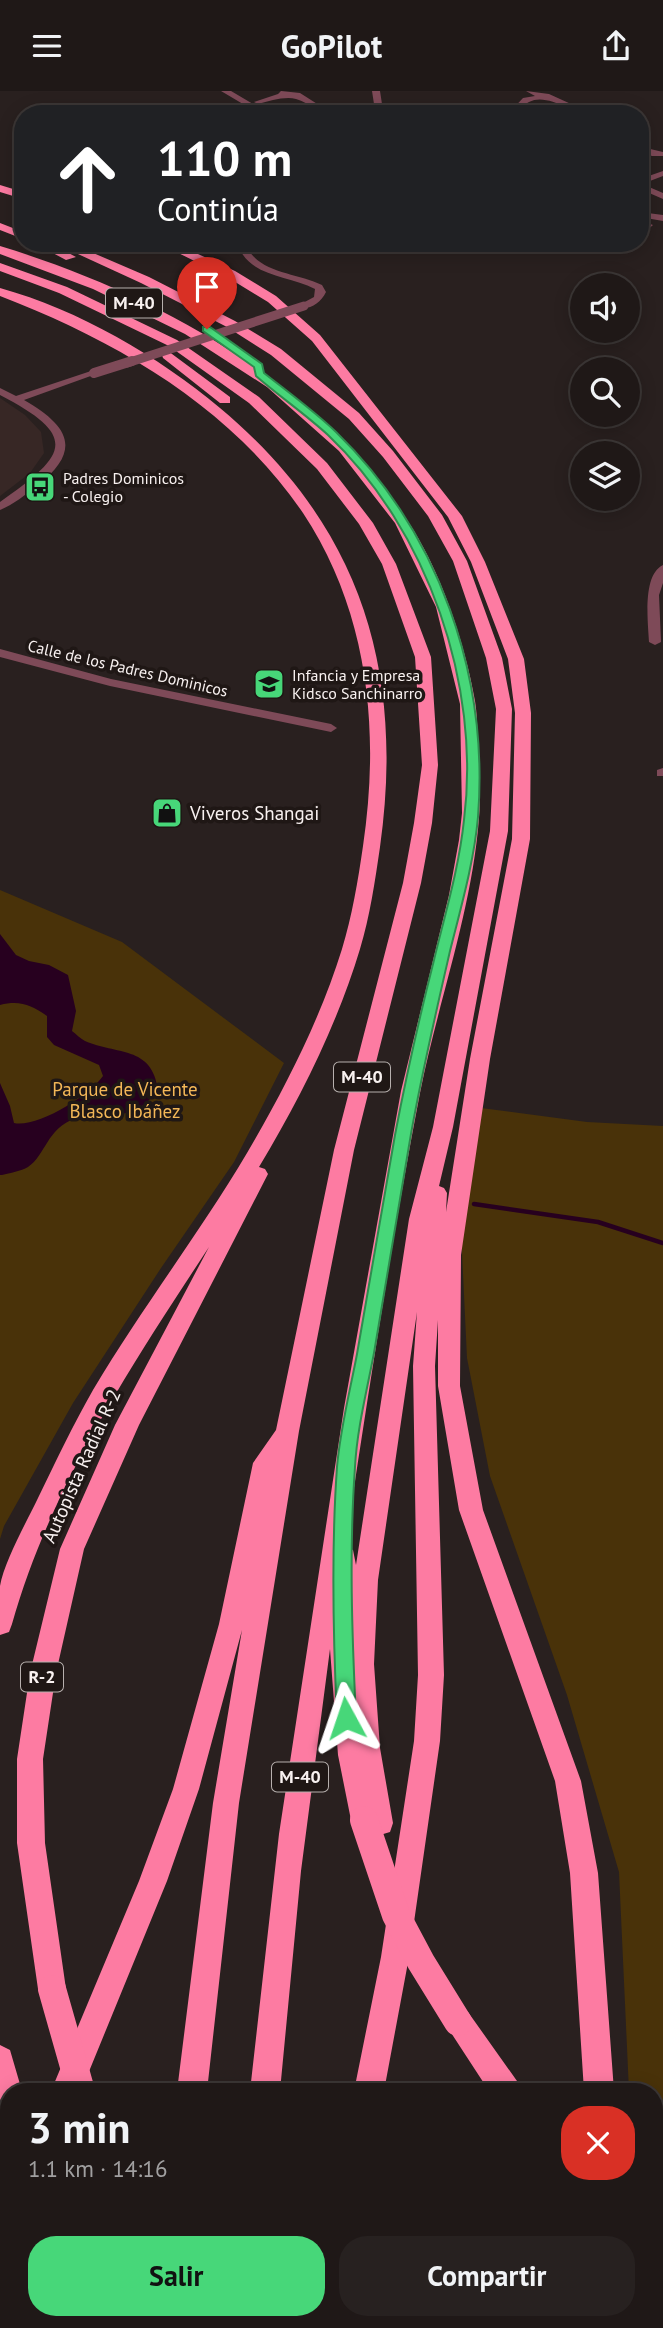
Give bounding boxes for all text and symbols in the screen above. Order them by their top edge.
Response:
text: GoPilot [281,25,382,67]
icon: menu [28,27,66,65]
icon: share [597,27,635,65]
text: 110 m [157,126,292,190]
icon: ahead [42,133,133,224]
text: Continúa [157,188,279,230]
pin [177,257,237,329]
icon: arrive [188,268,226,306]
map controls [570,273,640,511]
button: sound [570,273,640,343]
road number: M-40 [106,288,162,317]
button: search [570,357,640,427]
button: layers [570,441,640,511]
place label: Padres Dominicos - Colegio [63,468,184,506]
bus stop icon: Padres Dominicos - Colegio [23,470,57,504]
street label: Calle de los Padres Dominicos [26,635,230,701]
place label: Infancia y Empresa Kidsco Sanchinarro [292,665,423,703]
school or university icon: Infancia y Empresa Kidsco Sanchinarro [252,667,286,701]
shop icon: Viveros Shangai [150,796,184,830]
place label: Viveros Shangai [189,801,319,825]
road number: M-40 [334,1063,390,1092]
park label: Parque de Vicente Blasco Ibáñez [52,1077,198,1123]
street label: Autopista Radial R-2 [36,1385,126,1547]
road number: R-2 [21,1663,63,1692]
position arrow [309,1681,383,1755]
road number: M-40 [272,1763,328,1791]
text: 3 min [28,2100,130,2155]
button: close [561,2106,635,2180]
text: 1.1 km · 14:16 [28,2154,167,2183]
button: Salir [28,2236,325,2316]
button: Compartir [339,2236,635,2316]

